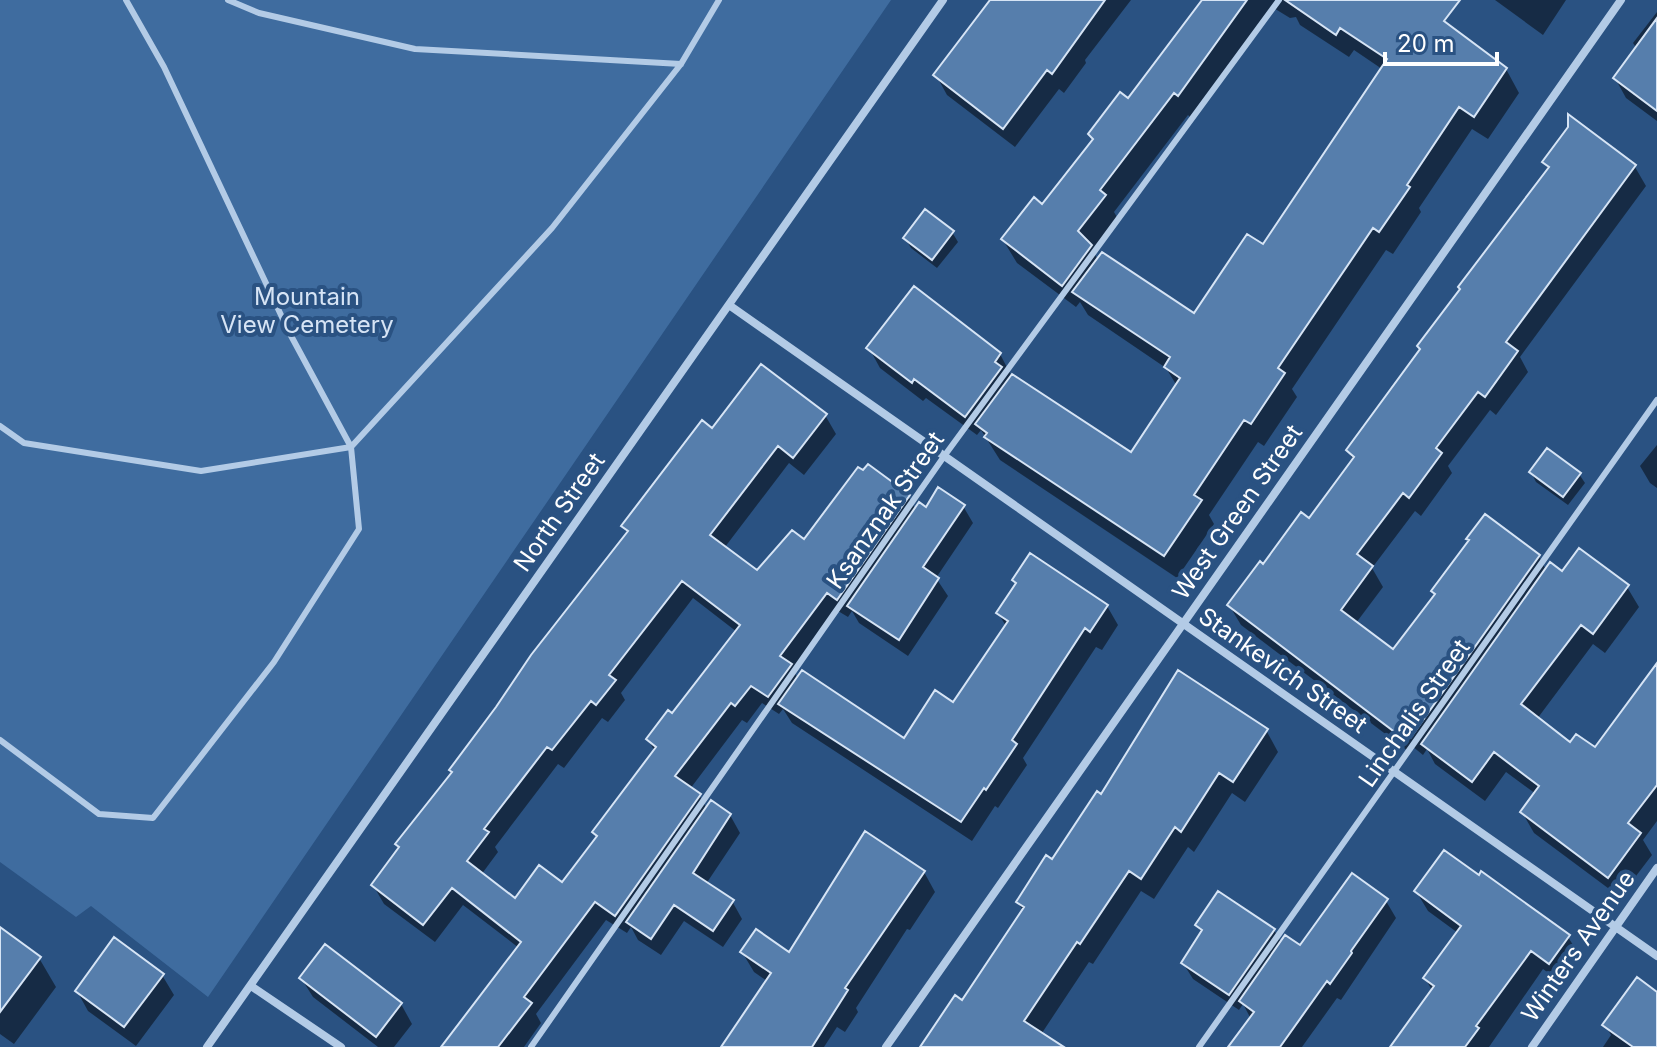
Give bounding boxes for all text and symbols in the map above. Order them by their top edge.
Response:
scale bar [1385,16,1497,66]
text: 20 m [1397,29,1455,58]
park label: Mountain View Cemetery [220,282,394,339]
street label: West Green Street [1166,419,1308,605]
street label: Ksanznak Street [820,426,950,594]
street label: North Street [507,447,611,577]
street label: Stankevich Street [1193,601,1373,739]
street label: Linchalis Street [1352,633,1476,792]
street label: Winters Avenue [1515,865,1641,1027]

